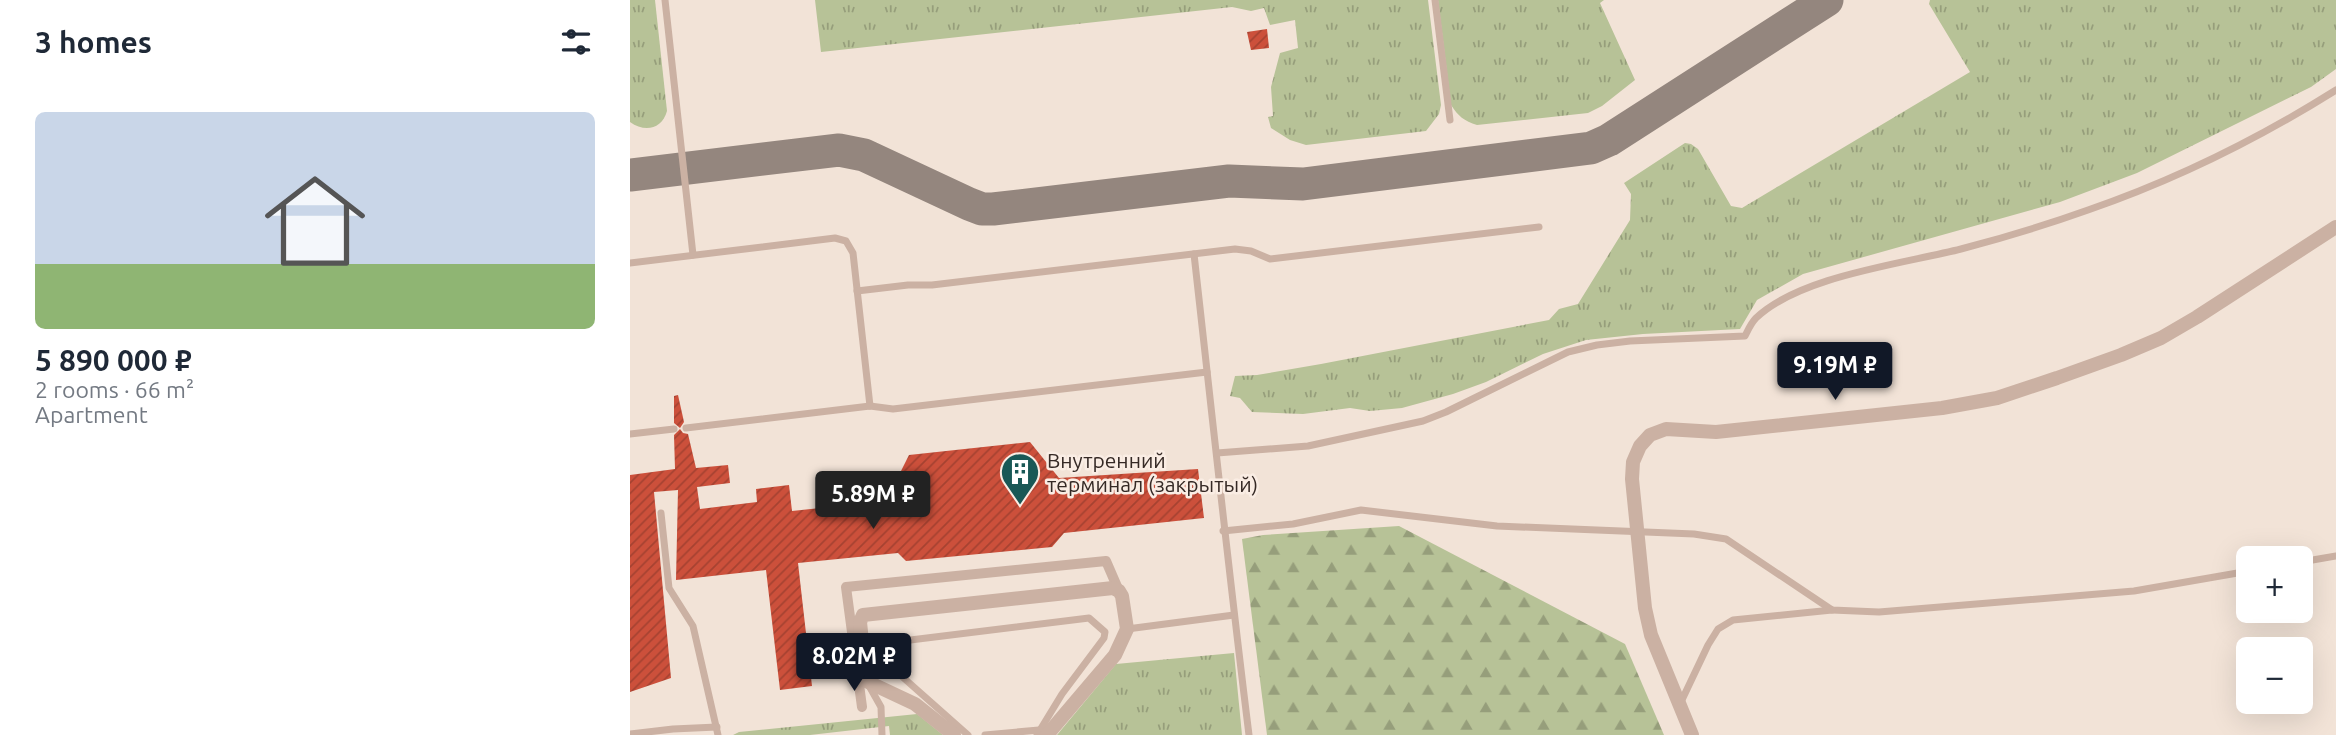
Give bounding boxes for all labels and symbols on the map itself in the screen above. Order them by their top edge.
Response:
pin: 9.19M ₽ [1770,342,1900,402]
place label: Внутренний терминал (закрытый) [1047,448,1258,496]
building icon: Внутренний терминал (закрытый) [999,451,1041,506]
pin: 5.89M ₽ [808,472,938,531]
pin: 8.02M ₽ [789,634,919,693]

